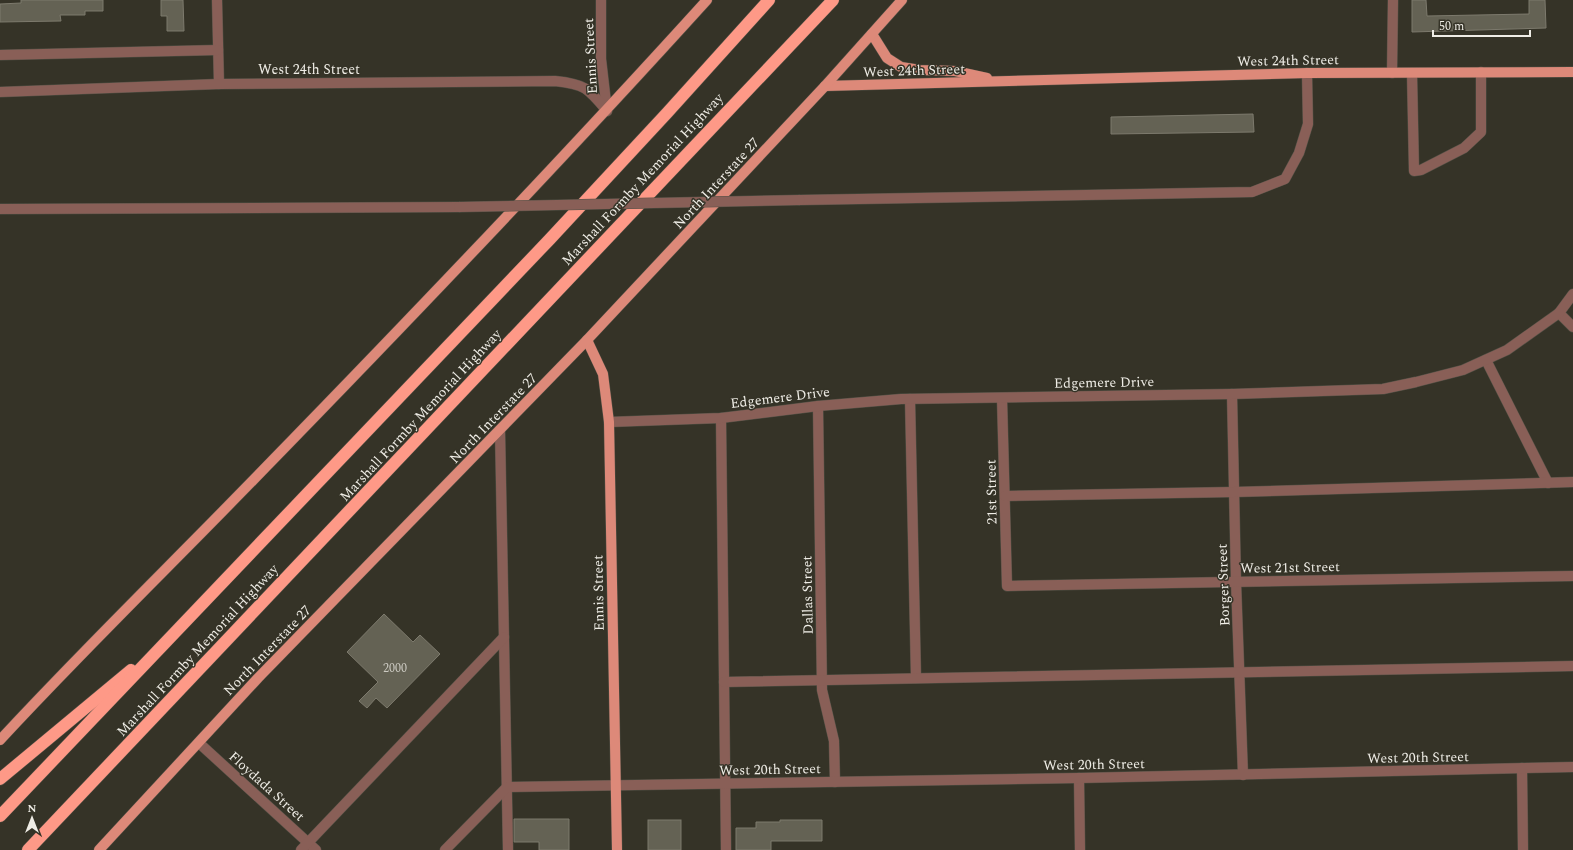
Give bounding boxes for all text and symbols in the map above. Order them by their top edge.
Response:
scale bar [1433,12,1530,38]
street label: Ennis Street [578,17,603,94]
text: 50 m [1439,17,1464,36]
street label: West 24th Street [1237,49,1339,72]
street label: West 24th Street [863,58,965,83]
street label: West 24th Street [258,59,360,80]
street label: Marshall Formby Memorial Highway [557,87,729,270]
street label: North Interstate 27 [668,133,765,234]
street label: Marshall Formby Memorial Highway [335,323,507,506]
street label: North Interstate 27 [445,368,542,468]
street label: Edgemere Drive [1054,371,1154,394]
street label: Edgemere Drive [729,381,831,414]
street label: 21st Street [980,459,1003,525]
street label: Borger Street [1212,543,1235,627]
street label: Ennis Street [587,555,610,631]
street label: Dallas Street [796,555,819,635]
street label: West 21st Street [1240,556,1340,579]
street label: Marshall Formby Memorial Highway [112,558,284,741]
street label: North Interstate 27 [219,600,316,700]
house number: 2000 [383,659,407,678]
street label: Floydada Street [224,746,310,826]
street label: West 20th Street [1367,746,1469,769]
street label: West 20th Street [1043,753,1145,776]
street label: West 20th Street [719,758,821,781]
north arrow [12,798,52,838]
text: N [28,800,37,817]

